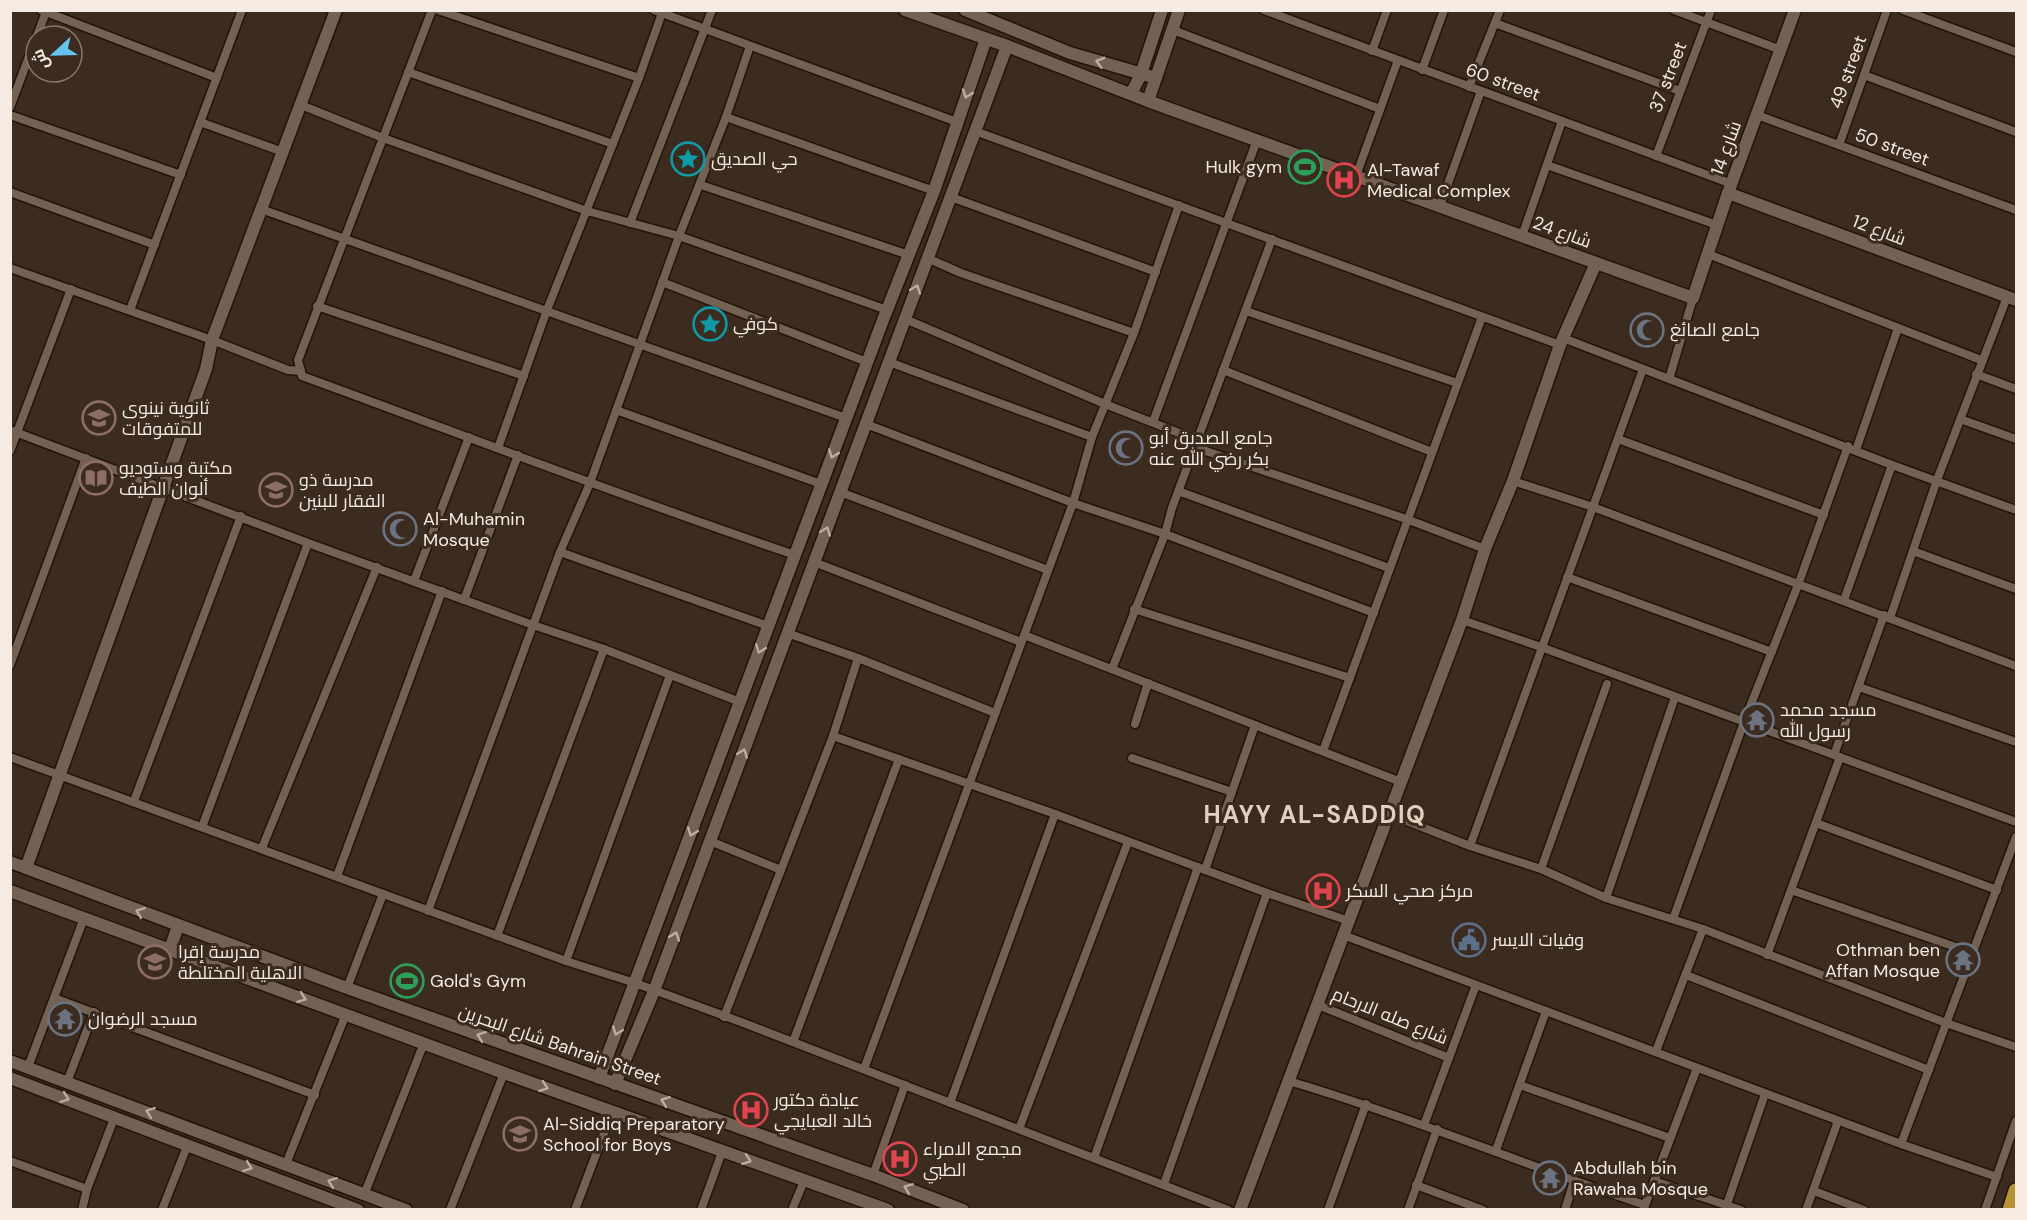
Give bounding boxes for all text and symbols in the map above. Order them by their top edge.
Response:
north arrow [24,24,84,84]
street label: 49 street [1824,32,1872,112]
street label: 37 street [1644,38,1692,116]
text: ش [27,46,54,73]
one-way arrow [1095,57,1106,69]
street label: 60 street [1462,57,1544,107]
one-way arrow [961,88,974,99]
street label: شارع 14 [1705,117,1747,179]
street label: 50 street [1852,123,1932,171]
place icon: حي الصديق [670,141,706,177]
place label: حي الصديق [711,147,797,173]
sports icon: Hulk gym [1287,149,1323,185]
place label: Hulk gym [1205,155,1282,179]
place label: Al-Tawaf Medical Complex [1367,158,1511,203]
hospital icon: Al-Tawaf Medical Complex [1326,162,1362,198]
street label: شارع 12 [1849,209,1909,251]
street label: شارع 24 [1529,210,1595,254]
one-way arrow [908,285,921,295]
place icon: كوفي [692,306,728,342]
place label: كوفي [733,312,778,338]
mosque icon: جامع الصائغ [1629,312,1665,348]
place label: جامع الصائغ [1670,318,1760,342]
place label: ثانوية نينوى للمتفوقات [122,396,209,441]
school or university icon: ثانوية نينوى للمتفوقات [81,400,117,436]
place label: جامع الصديق أبو بكر رضي الله عنه [1149,426,1273,472]
mosque icon: جامع الصديق أبو بكر رضي الله عنه [1108,430,1144,466]
one-way arrow [827,448,840,459]
place label: مكتبة وستوديو ألوان الطيف [119,456,232,501]
library icon: مكتبة وستوديو ألوان الطيف [78,460,114,496]
place label: مدرسة ذو الفقار للبنين [299,468,386,513]
school or university icon: مدرسة ذو الفقار للبنين [258,472,294,508]
place label: Al-Muhamin Mosque [423,507,525,552]
mosque icon: Al-Muhamin Mosque [382,511,418,547]
one-way arrow [818,526,831,537]
one-way arrow [754,643,767,654]
place label: مسجد محمد رسول الله [1780,698,1877,743]
temple icon: مسجد محمد رسول الله [1739,702,1775,738]
one-way arrow [735,748,748,759]
district label: HAYY AL-SADDIQ [1204,799,1426,830]
one-way arrow [686,826,699,837]
hospital icon: مركز صحي السكر [1305,873,1341,909]
place label: مركز صحي السكر [1345,879,1473,905]
one-way arrow [136,907,147,919]
public building icon: وفيات الايسر [1451,922,1487,958]
place label: وفيات الايسر [1491,928,1584,952]
one-way arrow [667,931,680,942]
place label: Othman ben Affan Mosque [1825,938,1940,983]
place label: مدرسة إقرا الاهلية المختلطة [178,940,302,985]
temple icon: Othman ben Affan Mosque [1945,942,1981,978]
school or university icon: مدرسة إقرا الاهلية المختلطة [137,944,173,980]
sports icon: Gold's Gym [389,963,425,999]
place label: Gold's Gym [430,969,526,993]
street label: شارع صله الارحام [1329,982,1451,1050]
one-way arrow [296,990,307,1003]
street label: شارع البحرين Bahrain Street [456,999,664,1091]
temple icon: مسجد الرضوان [47,1001,83,1037]
place label: مسجد الرضوان [88,1007,198,1031]
one-way arrow [612,1025,624,1036]
one-way arrow [477,1031,487,1044]
one-way arrow [538,1080,549,1093]
place label: عيادة دكتور خالد العبايجي [773,1088,872,1135]
one-way arrow [59,1091,70,1103]
hospital icon: عيادة دكتور خالد العبايجي [733,1092,769,1128]
one-way arrow [660,1096,671,1109]
one-way arrow [145,1107,156,1119]
place label: Al-Siddiq Preparatory School for Boys [543,1112,725,1157]
school or university icon: Al-Siddiq Preparatory School for Boys [502,1116,538,1152]
place label: مجمع الامراء الطبي [923,1137,1022,1184]
hospital icon: مجمع الامراء الطبي [882,1141,918,1177]
one-way arrow [741,1153,752,1166]
place label: Abdullah bin Rawaha Mosque [1573,1156,1708,1201]
one-way arrow [242,1160,253,1172]
temple icon: Abdullah bin Rawaha Mosque [1532,1160,1568,1196]
one-way arrow [327,1177,338,1189]
one-way arrow [903,1183,914,1196]

